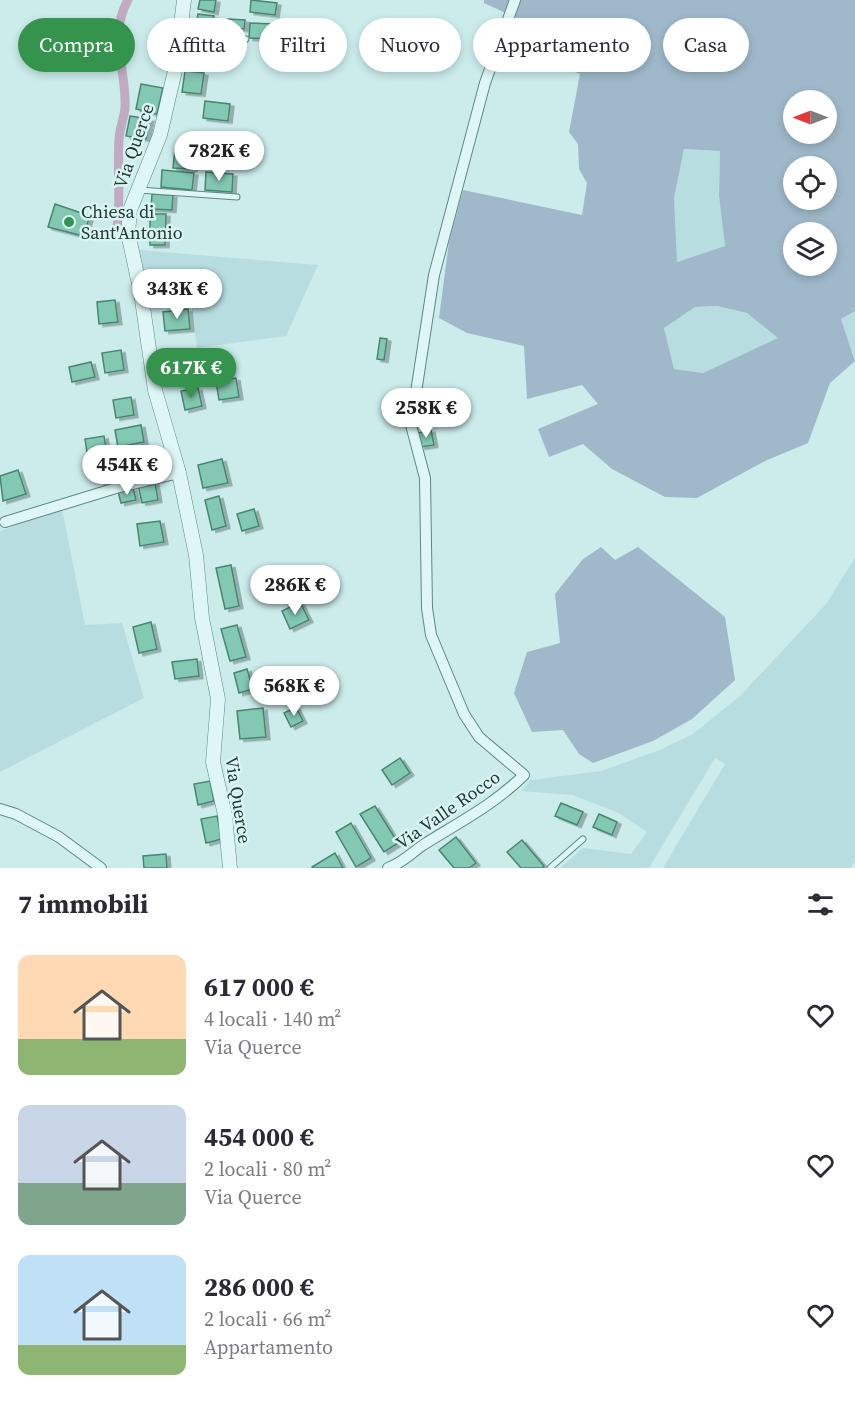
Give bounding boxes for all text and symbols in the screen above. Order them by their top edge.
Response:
chip: Compra [18,18,135,72]
chip: Affitta [147,18,247,72]
chip: Filtri [259,18,347,72]
chip: Nuovo [359,18,461,72]
chip: Appartamento [473,18,651,72]
chip: Casa [663,18,749,72]
north arrow [783,90,837,144]
map controls [783,90,837,276]
street label: Via Querce [107,100,160,191]
pin: 782K € [170,131,268,182]
text: 782K € [188,136,250,164]
button: locate [783,156,837,210]
place label: Chiesa di Sant'Antonio [81,199,183,245]
marker: Chiesa di Sant'Antonio [62,215,76,229]
button: layers [783,222,837,276]
pin: 343K € [128,269,226,320]
text: 343K € [146,274,208,302]
pin: 617K € [142,348,240,399]
text: 617K € [160,353,222,381]
pin: 258K € [377,388,475,439]
text: 258K € [395,393,457,421]
pin: 454K € [78,445,176,496]
text: 454K € [96,450,158,478]
pin: 286K € [246,565,344,616]
text: 286K € [264,570,326,598]
pin: 568K € [245,666,343,717]
text: 568K € [263,671,325,699]
street label: Via Querce [219,755,258,845]
street label: Via Valle Rocco [390,764,505,855]
text: 7 immobili [18,886,148,922]
icon: filters [804,888,837,921]
text: 617 000 € [204,969,314,1005]
icon: home [66,979,138,1051]
icon: heart [804,999,837,1032]
text: 4 locali · 140 m² [204,1005,341,1033]
text: Via Querce [204,1033,302,1061]
text: 454 000 € [204,1119,314,1155]
icon: home [66,1129,138,1201]
icon: heart [804,1149,837,1182]
text: 2 locali · 80 m² [204,1155,331,1183]
text: Via Querce [204,1183,302,1211]
text: 286 000 € [204,1269,314,1305]
icon: home [66,1279,138,1351]
icon: heart [804,1299,837,1332]
text: 2 locali · 66 m² [204,1305,331,1333]
text: Appartamento [204,1333,333,1361]

